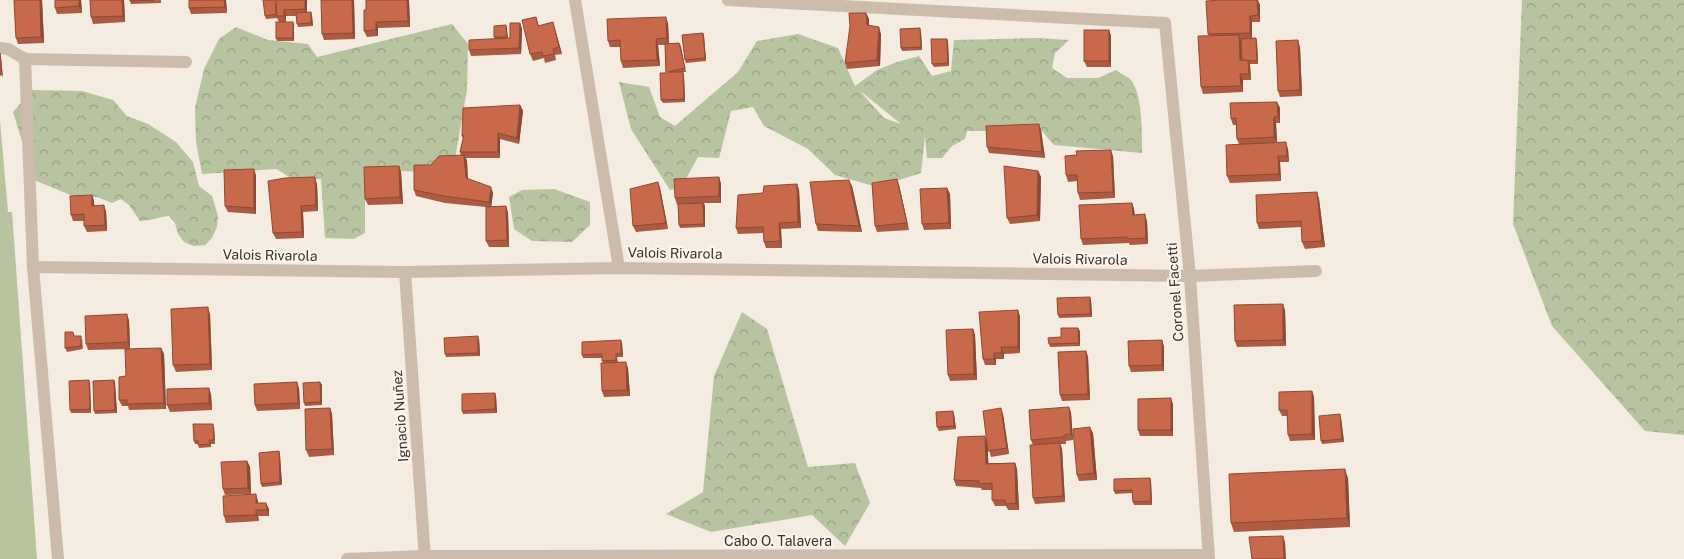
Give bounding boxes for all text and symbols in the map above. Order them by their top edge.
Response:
street label: Coronel Facetti [1164,242,1186,342]
street label: Valois Rivarola [627,244,723,262]
street label: Valois Rivarola [222,246,318,264]
street label: Valois Rivarola [1032,250,1128,268]
street label: Ignacio Nuñez [389,369,411,462]
street label: Cabo O. Talavera [724,533,832,549]

